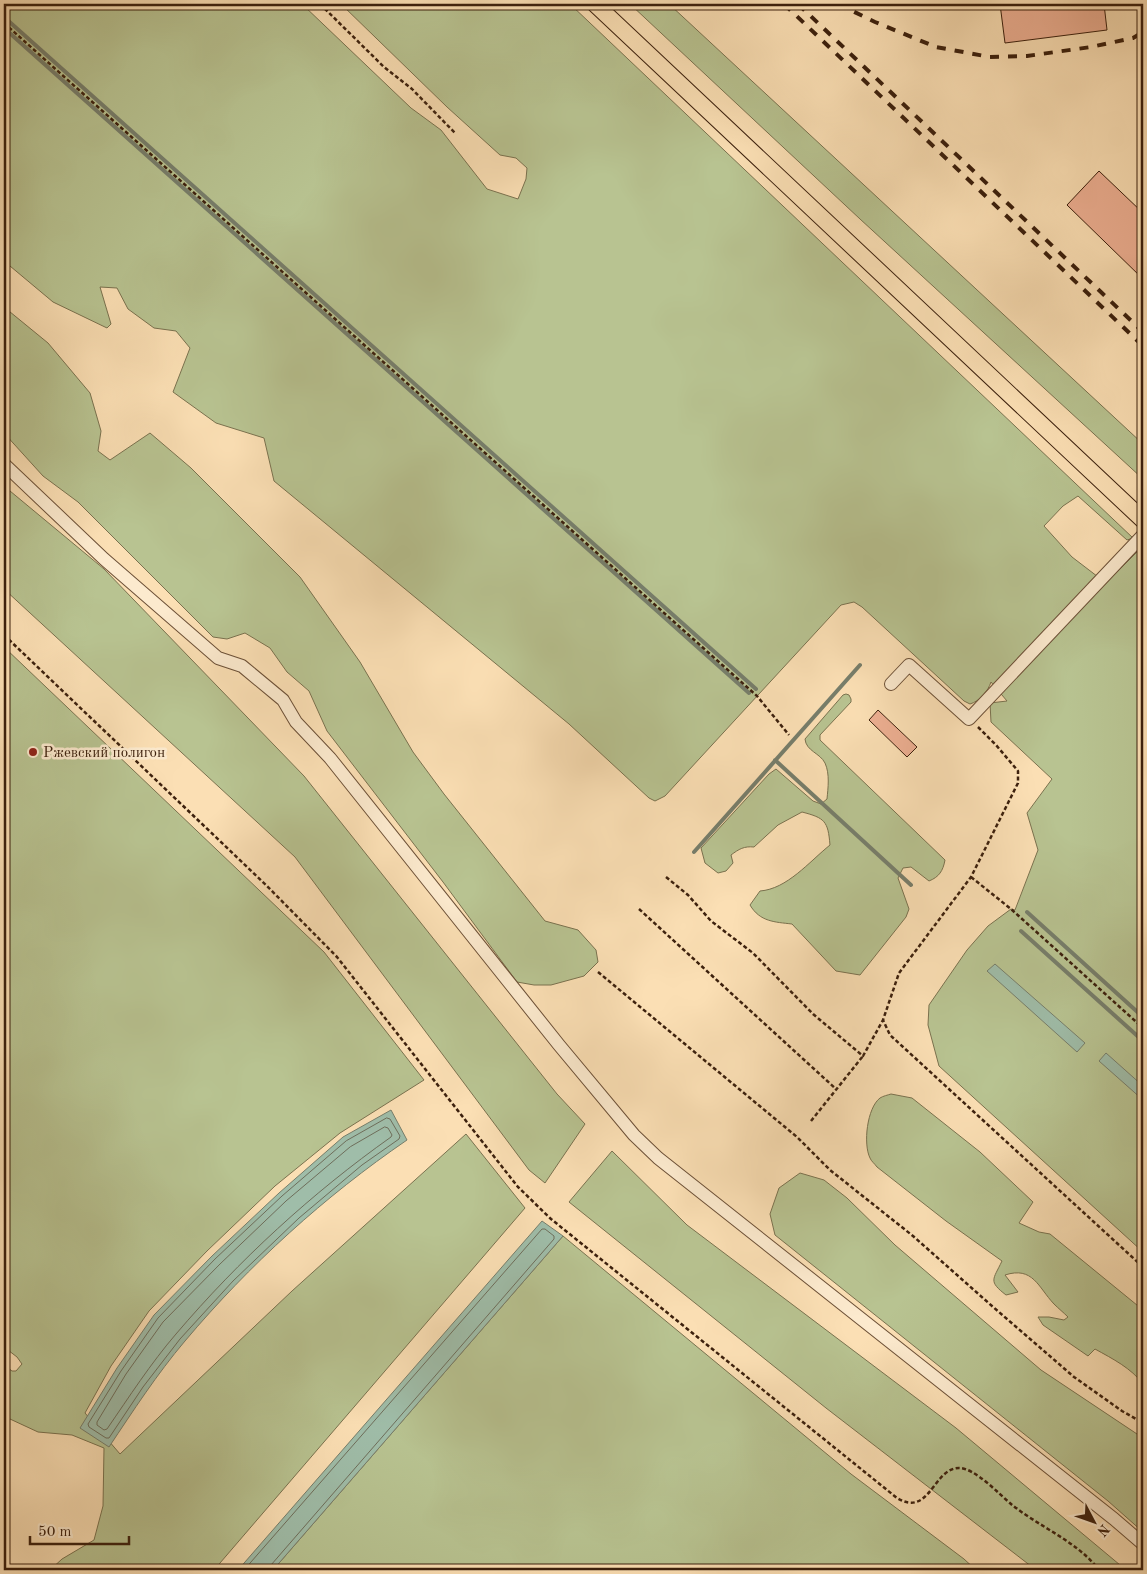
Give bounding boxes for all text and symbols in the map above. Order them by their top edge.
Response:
marker: Ржевский полигон [27,746,39,758]
place label: Ржевский полигон [43,746,165,761]
north arrow [1070,1496,1120,1546]
scale bar [30,1514,129,1546]
text: N [1094,1521,1112,1539]
text: 50 m [38,1525,72,1540]

